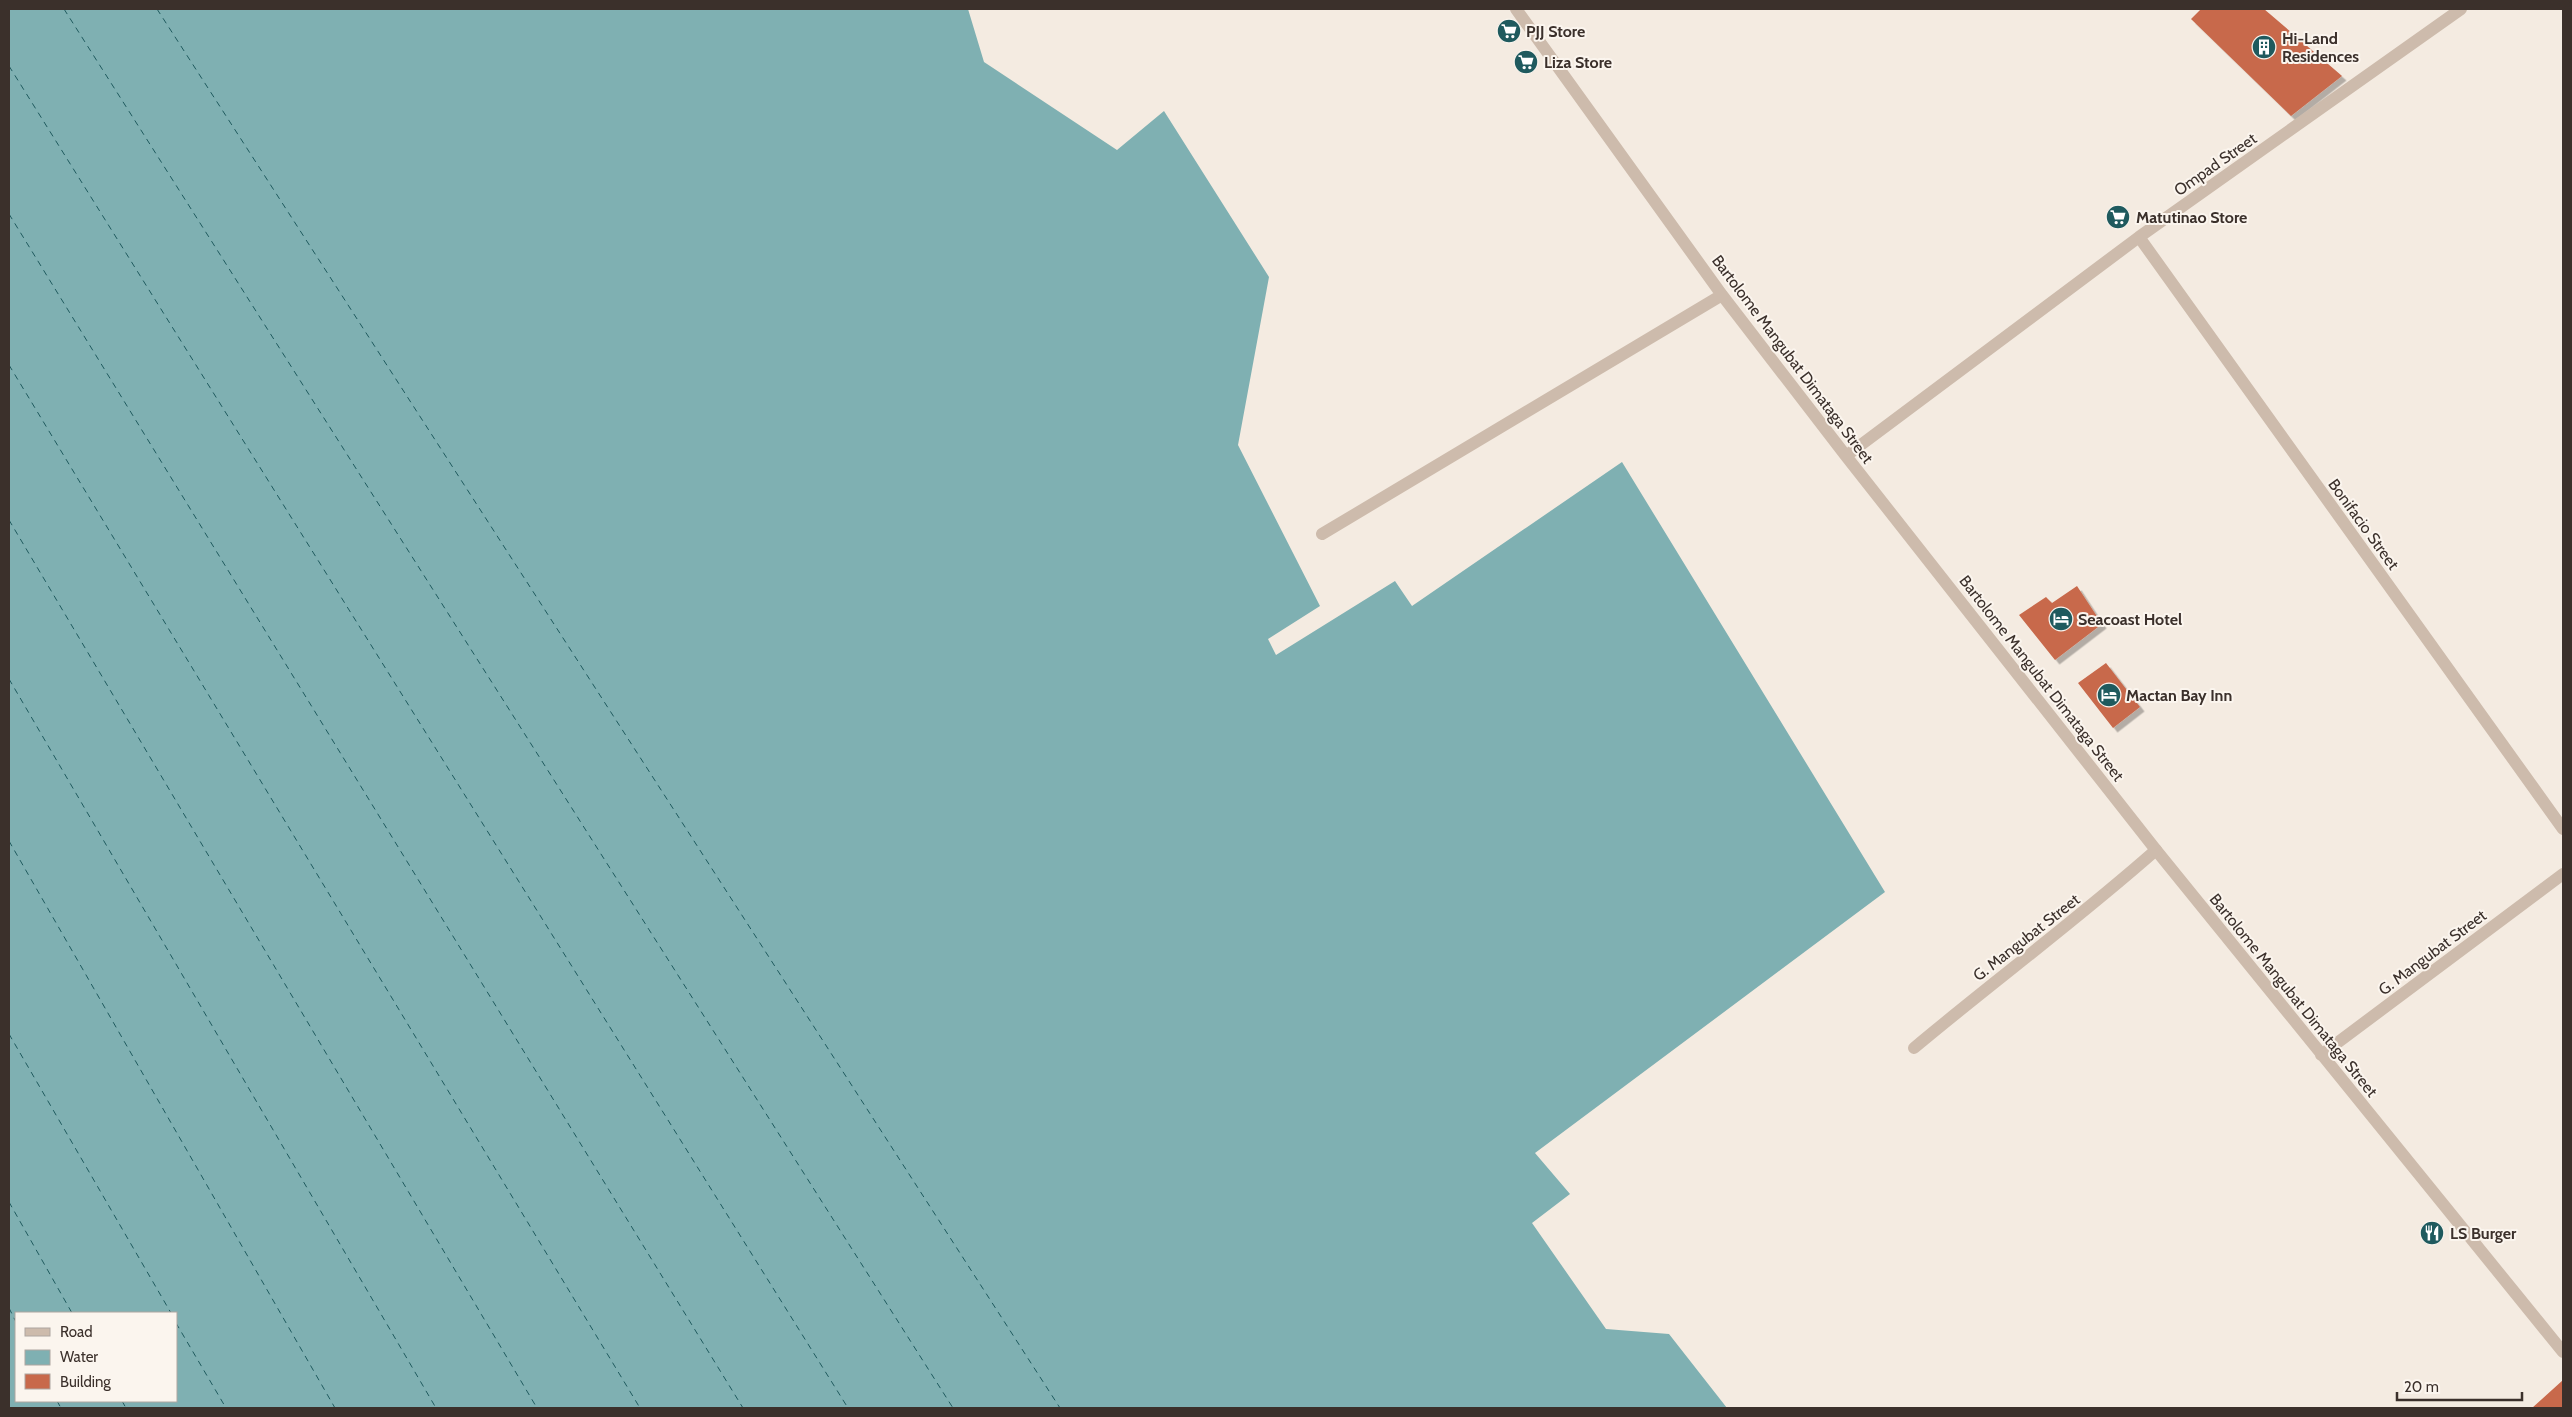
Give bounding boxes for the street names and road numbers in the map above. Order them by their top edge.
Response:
street label: Ompad Street [2170,129,2261,200]
street label: Bartolome Mangubat Dimataga Street [1708,251,1878,468]
street label: Bonifacio Street [2324,475,2403,574]
street label: Bartolome Mangubat Dimataga Street [1955,572,2128,785]
street label: G. Mangubat Street [1969,889,2084,985]
street label: Bartolome Mangubat Dimataga Street [2206,890,2382,1101]
street label: G. Mangubat Street [2375,905,2490,999]

